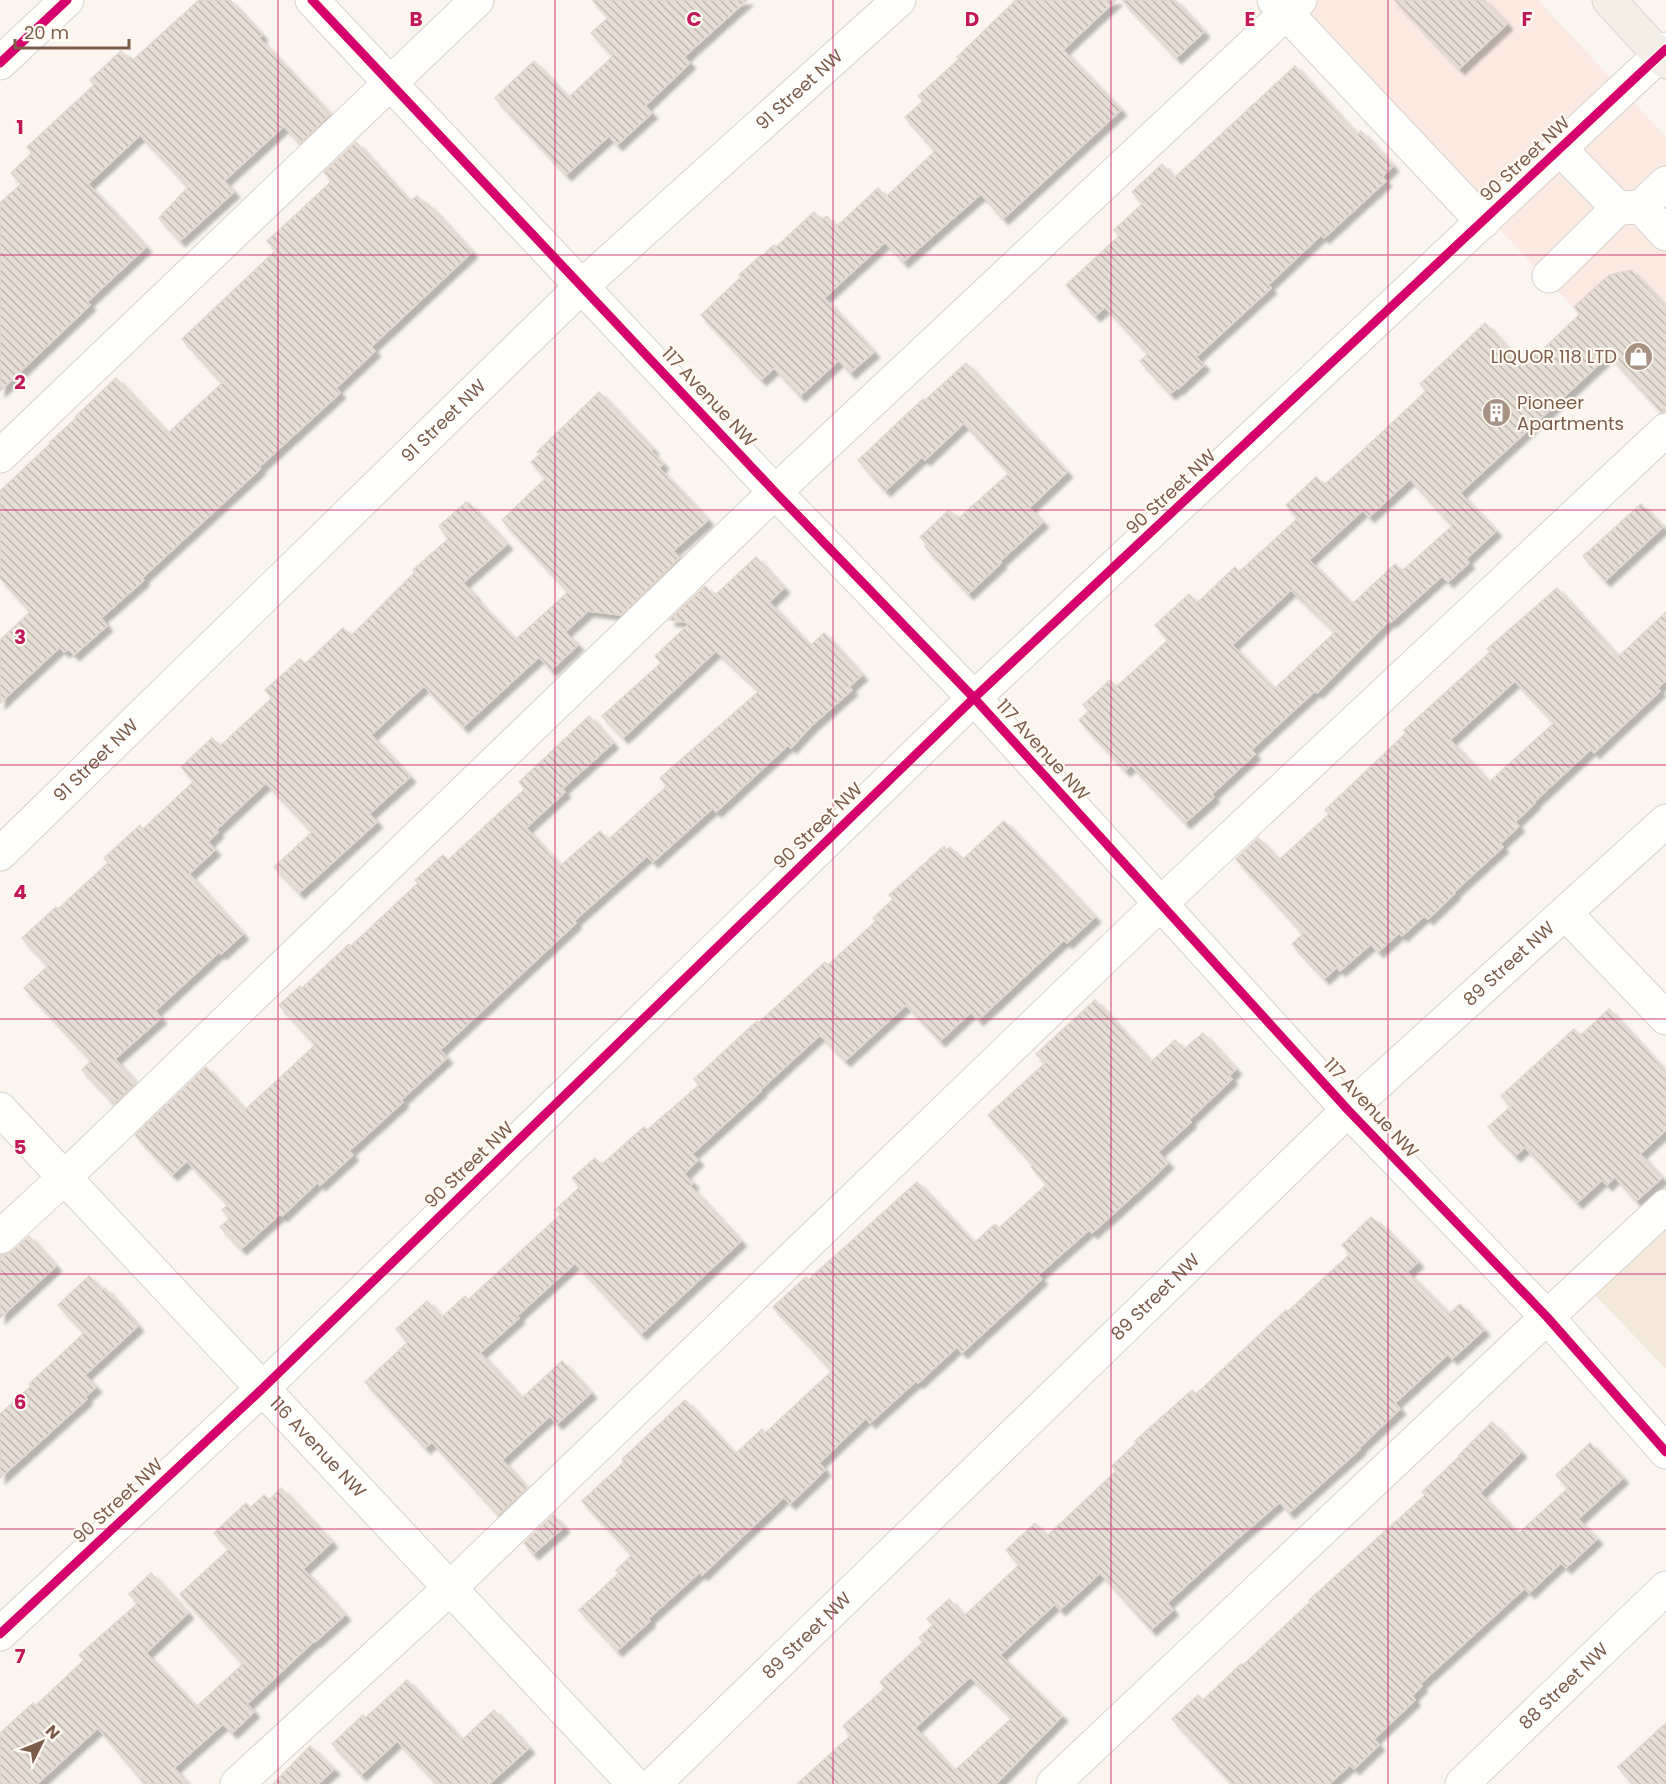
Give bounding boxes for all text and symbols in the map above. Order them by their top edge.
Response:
text: B [409,5,423,33]
text: C [686,5,702,33]
text: D [965,5,979,33]
text: E [1245,5,1255,33]
text: F [1522,5,1533,33]
scale bar [15,12,129,50]
text: 20 m [24,20,69,45]
street label: 91 Street NW [750,43,848,136]
street label: 90 Street NW [1474,110,1576,207]
text: 1 [16,113,24,141]
street label: 117 Avenue NW [656,341,763,453]
shop icon: LIQUOR 118 LTD [1622,341,1654,373]
place label: LIQUOR 118 LTD [1491,344,1617,369]
text: 2 [14,368,26,396]
street label: 91 Street NW [395,373,492,468]
place label: Pioneer Apartments [1517,390,1624,436]
building icon: Pioneer Apartments [1480,397,1512,429]
street label: 90 Street NW [1120,443,1222,540]
text: 3 [14,623,26,651]
street label: 117 Avenue NW [991,693,1096,806]
street label: 91 Street NW [48,712,144,807]
street label: 90 Street NW [768,776,868,875]
text: 4 [13,878,27,906]
street label: 89 Street NW [1458,915,1560,1011]
street label: 117 Avenue NW [1318,1052,1425,1164]
street label: 90 Street NW [419,1115,519,1214]
text: 5 [14,1133,27,1161]
street label: 89 Street NW [1105,1247,1205,1346]
text: 6 [14,1388,26,1416]
street label: 116 Avenue NW [264,1391,372,1503]
street label: 90 Street NW [67,1452,169,1549]
street label: 89 Street NW [756,1586,857,1684]
street label: 88 Street NW [1513,1637,1614,1735]
text: 7 [15,1642,26,1670]
north arrow [12,1712,72,1772]
text: N [40,1720,65,1744]

